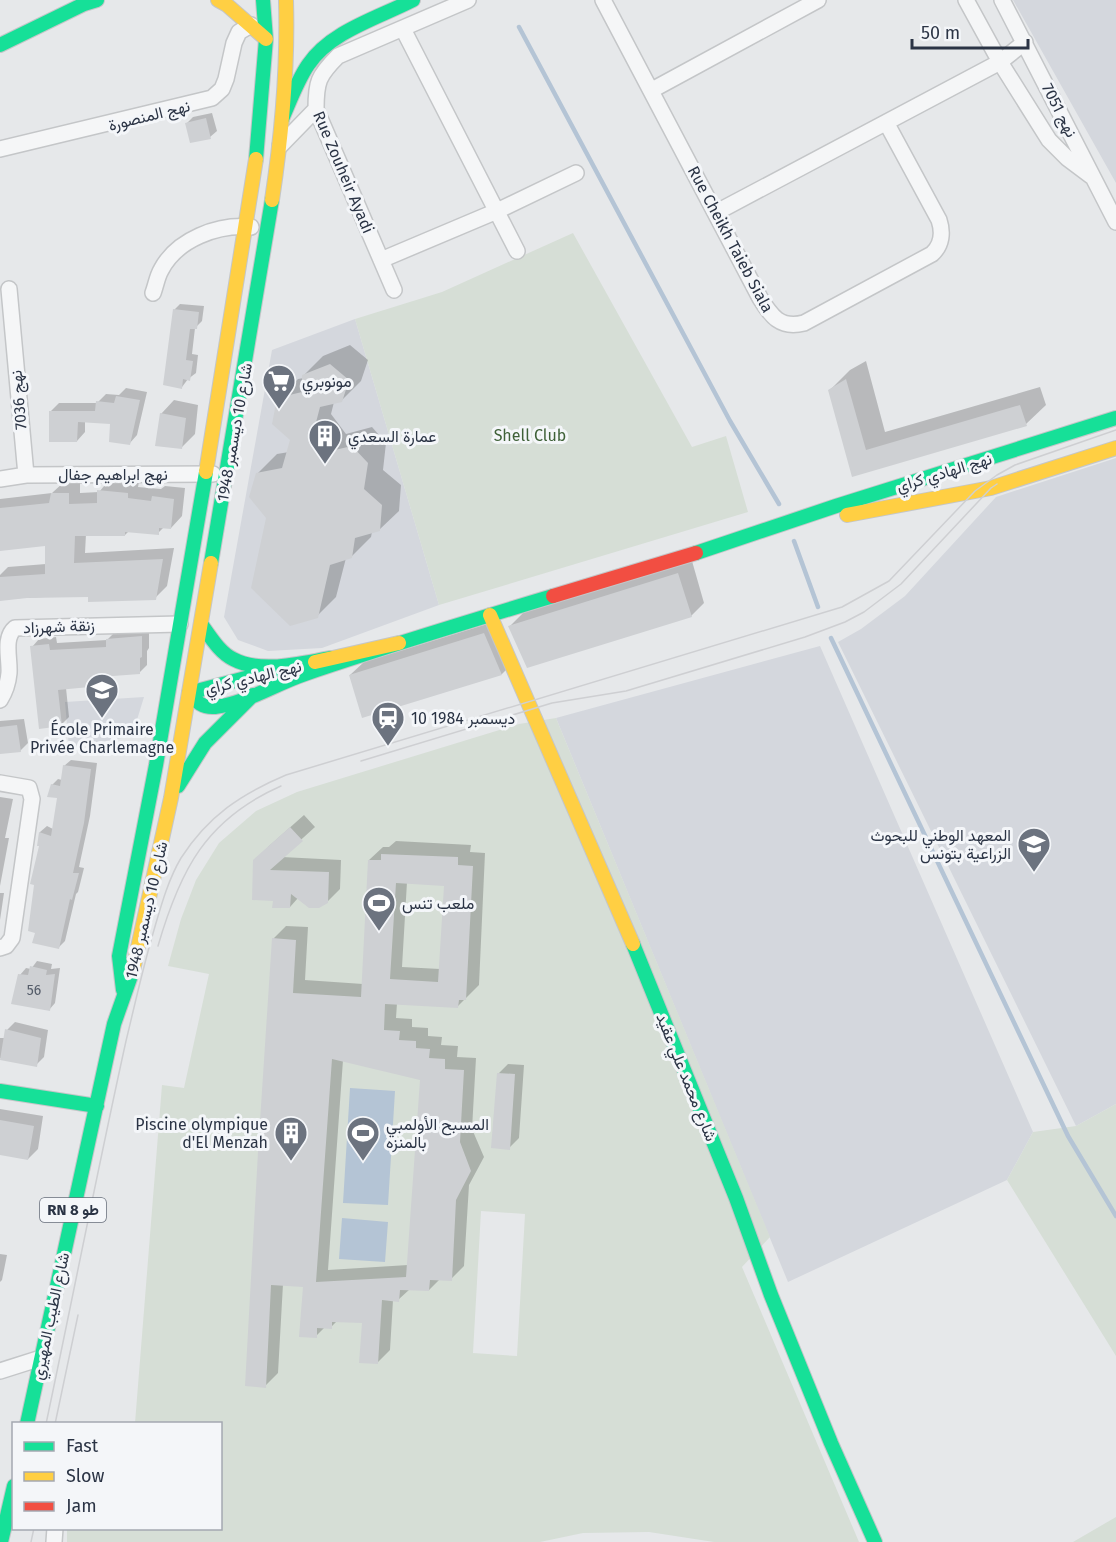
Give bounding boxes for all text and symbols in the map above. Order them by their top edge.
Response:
scale bar [912,12,1028,50]
text: 50 m [921,22,960,44]
street label: نهج 7051 [1036,80,1081,141]
street label: نهج المنصورة [106,96,192,137]
street label: Rue Zouheir Ayadi [309,108,378,236]
street label: Rue Cheikh Taieb Siala [684,163,777,316]
street label: شارع 10 ديسمبر 1948 [213,361,258,503]
supermarket icon: مونوبري [261,363,297,410]
street label: نهج 7036 [6,369,33,431]
place label: مونوبري [302,372,352,395]
building icon: عمارة السعدي [307,418,343,465]
park label: Shell Club [494,426,566,445]
place label: عمارة السعدي [348,427,436,450]
street label: نهج الهادي كراي [894,449,995,500]
street label: نهج ابراهيم جفال [58,465,168,486]
street label: زنقة شهرزاد [23,616,95,638]
street label: نهج الهادي كراي [203,656,304,703]
school or university icon: École Primaire Privée Charlemagne [84,672,120,719]
station icon: 10 ديسمبر 1984 [370,700,406,747]
place label: 10 ديسمبر 1984 [411,709,515,729]
place label: École Primaire Privée Charlemagne [30,719,174,757]
place label: المعهد الوطني للبحوث الزراعية بتونس [871,826,1011,864]
school or university icon: المعهد الوطني للبحوث الزراعية بتونس [1016,826,1052,873]
street label: شارع 10 ديسمبر 1948 [121,840,173,981]
sports icon: ملعب تنس [361,885,397,932]
place label: ملعب تنس [402,894,474,914]
house number: 56 [27,982,41,999]
street label: شارع محمد علي عقيد [648,1010,721,1146]
place label: Piscine olympique d'El Menzah [135,1115,268,1152]
building icon: Piscine olympique d'El Menzah [273,1115,309,1162]
sports icon: المسبح الأولمبي بالمنزه [345,1115,381,1162]
place label: المسبح الأولمبي بالمنزه [386,1115,489,1153]
road number: RN 8 طو [40,1198,106,1222]
street label: شارع الطيب المهيري [28,1251,77,1382]
legend [12,1422,222,1530]
text: Fast [66,1435,99,1457]
text: Slow [66,1465,105,1487]
text: Jam [66,1495,97,1517]

